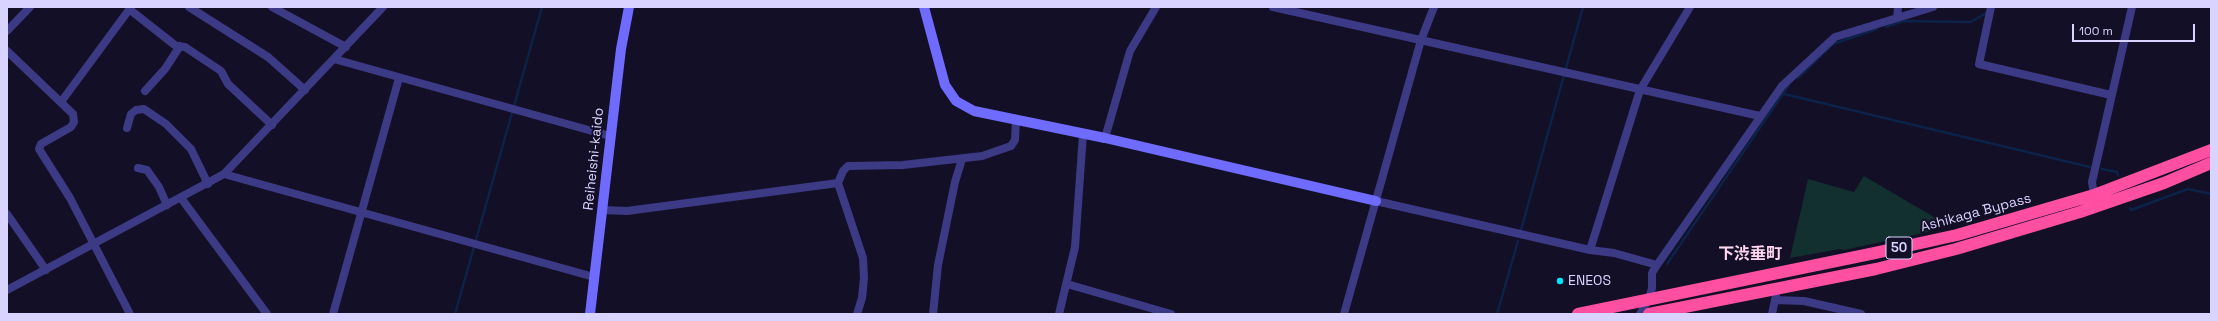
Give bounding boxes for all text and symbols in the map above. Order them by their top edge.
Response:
scale bar [2074,16,2197,42]
text: 100 m [2079,23,2113,39]
street label: Reiheishi-kaido [580,107,608,211]
street label: Ashikaga Bypass [1919,190,2033,236]
road number: 50 [1886,237,1912,259]
district label: 下渋垂町 [1718,245,1782,265]
place label: ENEOS [1568,273,1611,289]
marker: ENEOS [1555,276,1565,286]

